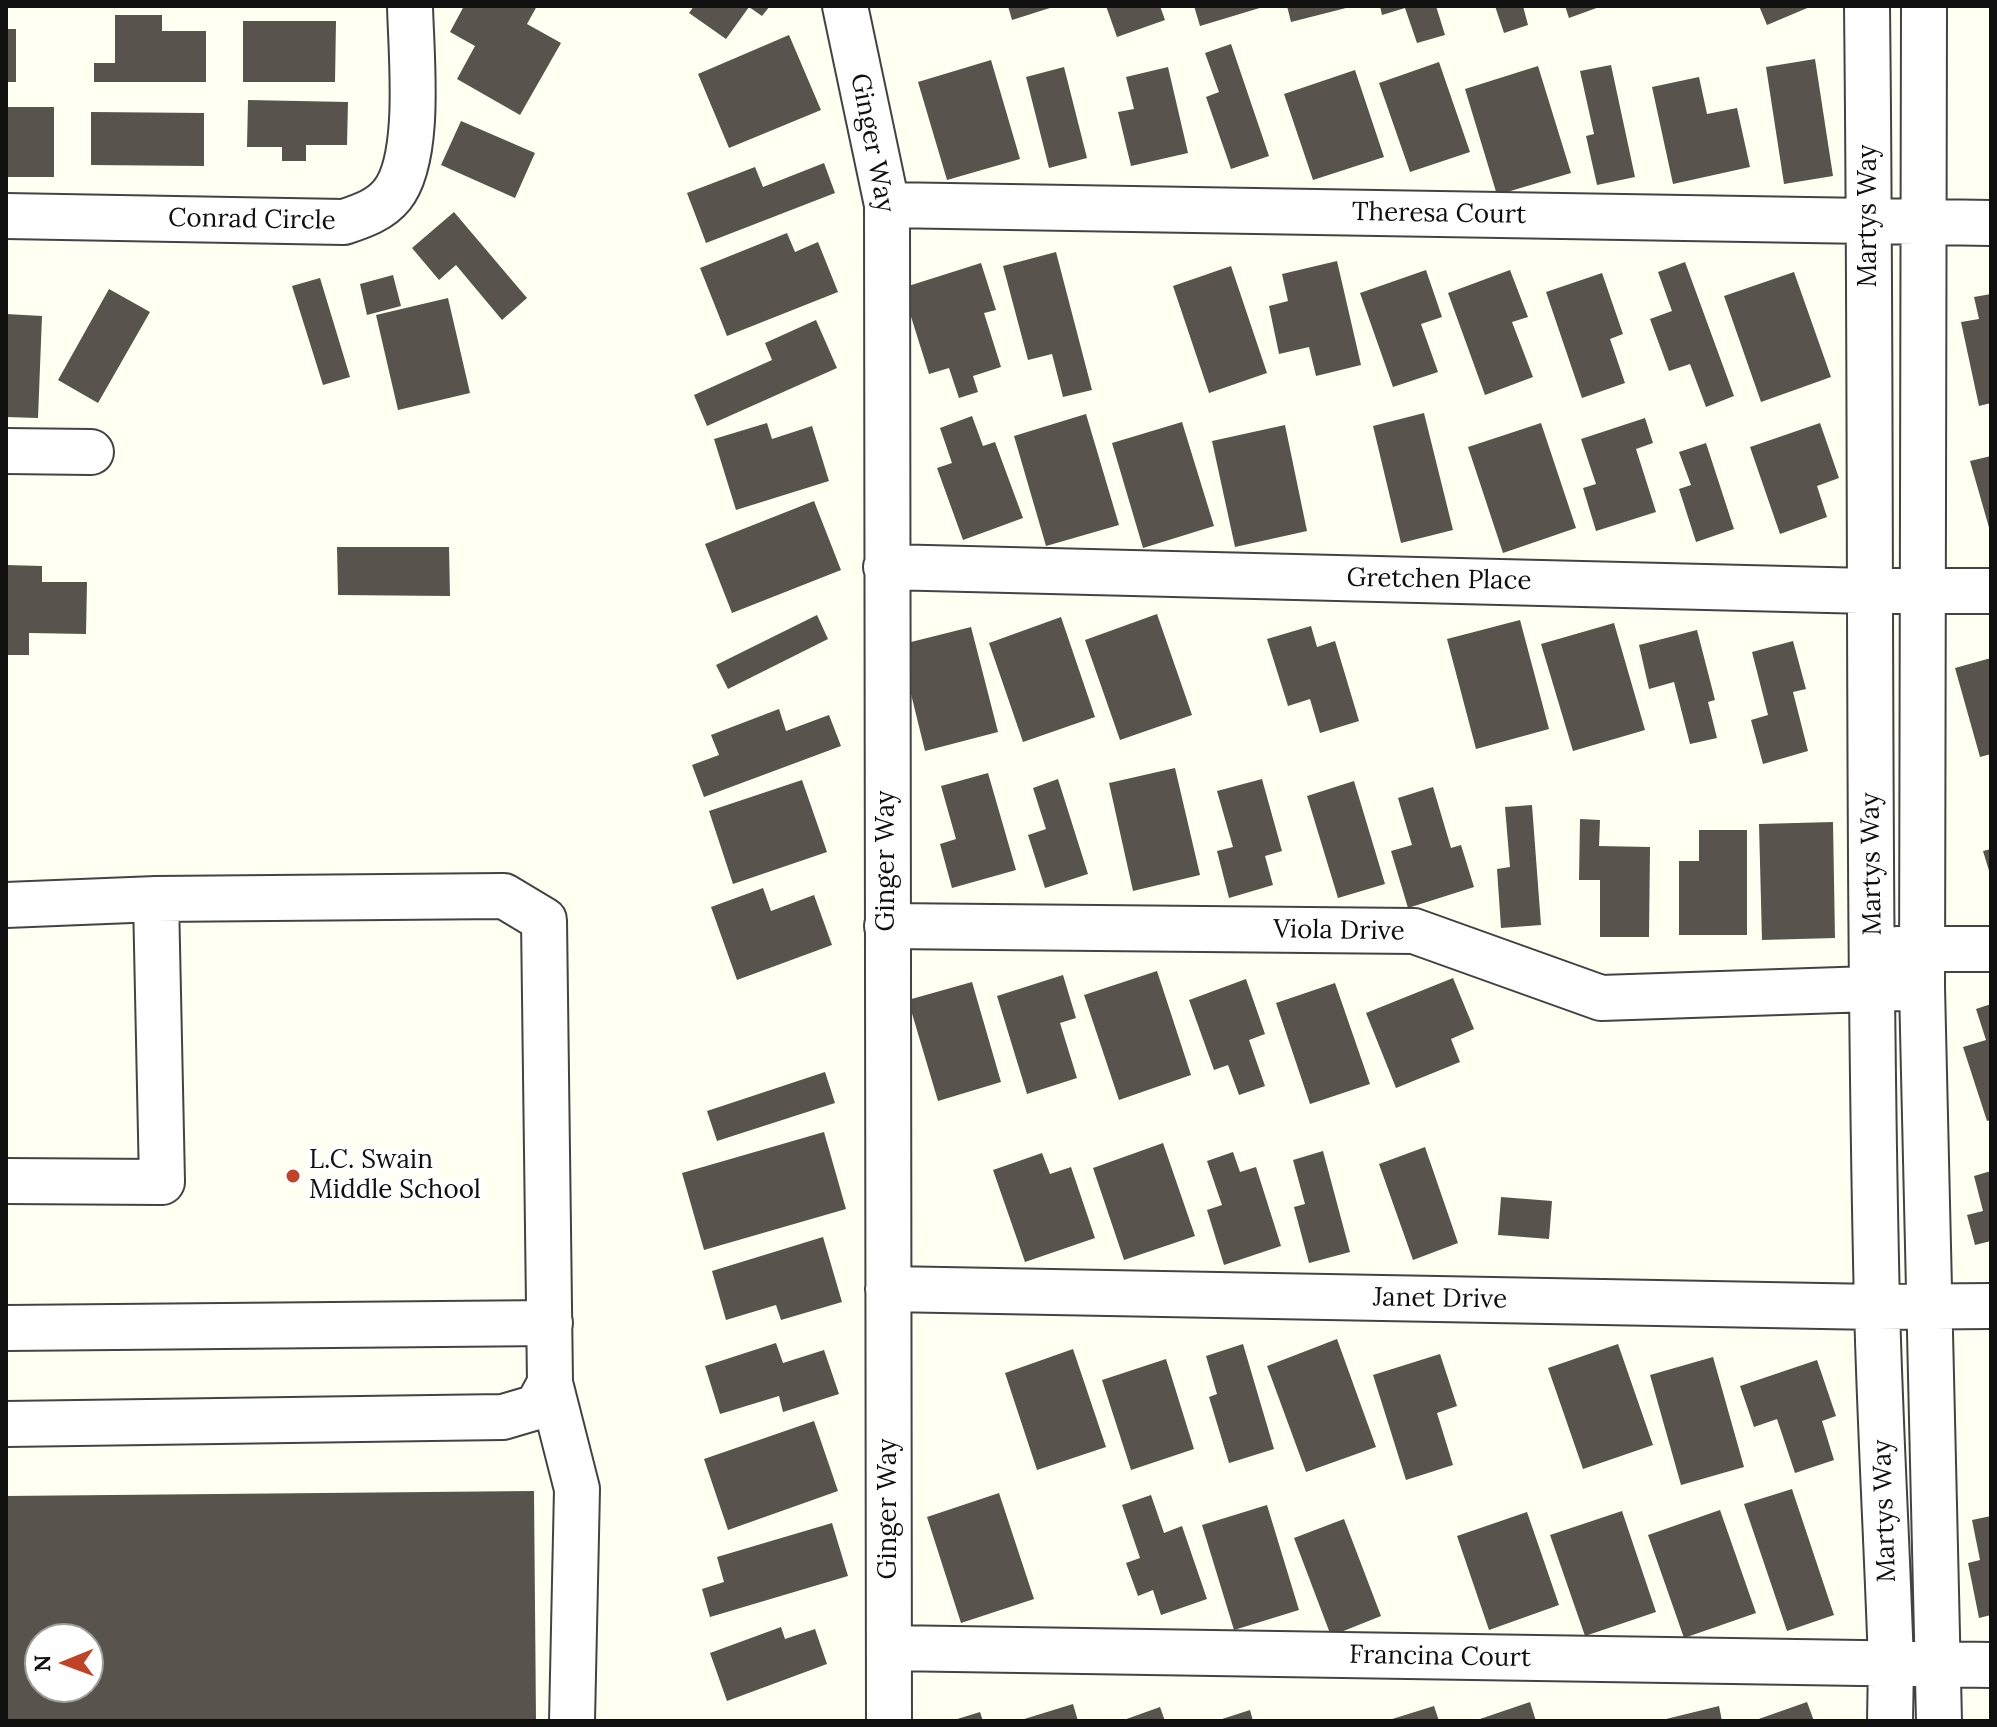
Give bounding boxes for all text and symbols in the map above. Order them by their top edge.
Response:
street label: Ginger Way [843,71,901,215]
street label: Martys Way [1853,144,1885,288]
street label: Theresa Court [1352,197,1526,231]
street label: Conrad Circle [168,203,336,237]
street label: Gretchen Place [1346,563,1532,597]
street label: Ginger Way [871,790,903,932]
street label: Martys Way [1855,792,1889,936]
street label: Viola Drive [1273,914,1405,948]
place label: L.C. Swain Middle School [309,1145,481,1206]
marker: L.C. Swain Middle School [284,1167,302,1185]
street label: Janet Drive [1373,1282,1507,1316]
street label: Ginger Way [873,1438,905,1580]
street label: Martys Way [1867,1439,1903,1583]
north arrow [24,1623,104,1703]
street label: Francina Court [1349,1640,1531,1674]
text: N [28,1655,56,1672]

